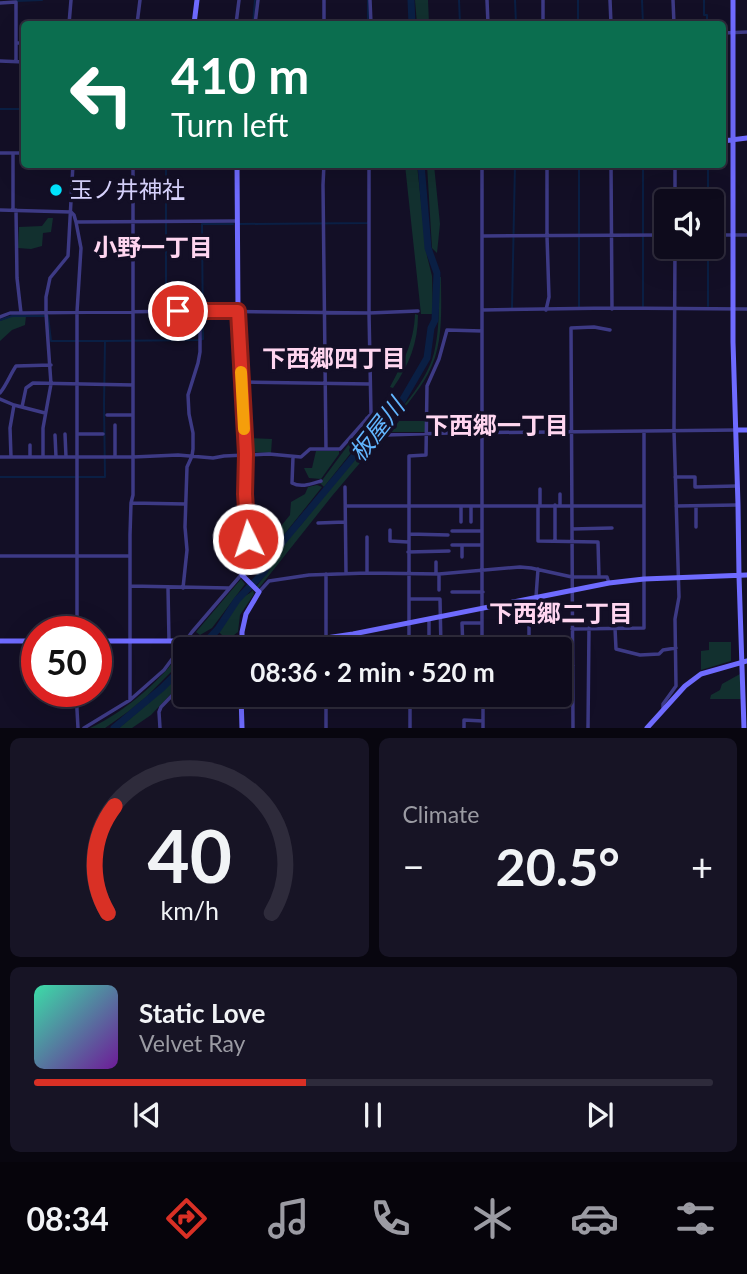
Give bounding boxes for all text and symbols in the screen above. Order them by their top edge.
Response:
text: 410 m [171,46,309,104]
icon: left [56,49,147,140]
text: Turn left [171,105,288,144]
place label: 玉ノ井神社 [70,175,185,203]
marker: 玉ノ井神社 [48,182,64,198]
map controls [654,189,724,259]
button: sound [654,189,724,259]
district label: 小野一丁目 [93,232,213,261]
pin [148,281,208,341]
icon: arrive [159,292,197,330]
district label: 下西郷四丁目 [262,343,406,372]
water label: 板屋川 [342,389,411,466]
district label: 下西郷一丁目 [425,410,569,439]
position arrow [211,502,285,576]
district label: 下西郷二丁目 [489,598,633,627]
speed limit sign: 50 [21,616,112,707]
text: 08:36 · 2 min · 520 m [250,656,495,688]
text: Climate [403,800,479,828]
text: 40 [147,812,231,900]
text: 20.5° [496,835,620,897]
text: − [403,843,425,889]
text: + [691,843,713,889]
text: km/h [160,895,219,925]
text: Static Love [139,997,266,1029]
text: Velvet Ray [139,1029,245,1057]
icon: previous [128,1096,166,1134]
icon: pause [354,1096,392,1134]
icon: next [581,1096,619,1134]
icon: directions [162,1194,211,1243]
icon: music [264,1194,313,1243]
icon: phone [366,1194,415,1243]
icon: climate [468,1194,517,1243]
icon: car [570,1194,619,1243]
icon: filters [671,1194,720,1243]
text: 08:34 [26,1199,109,1238]

